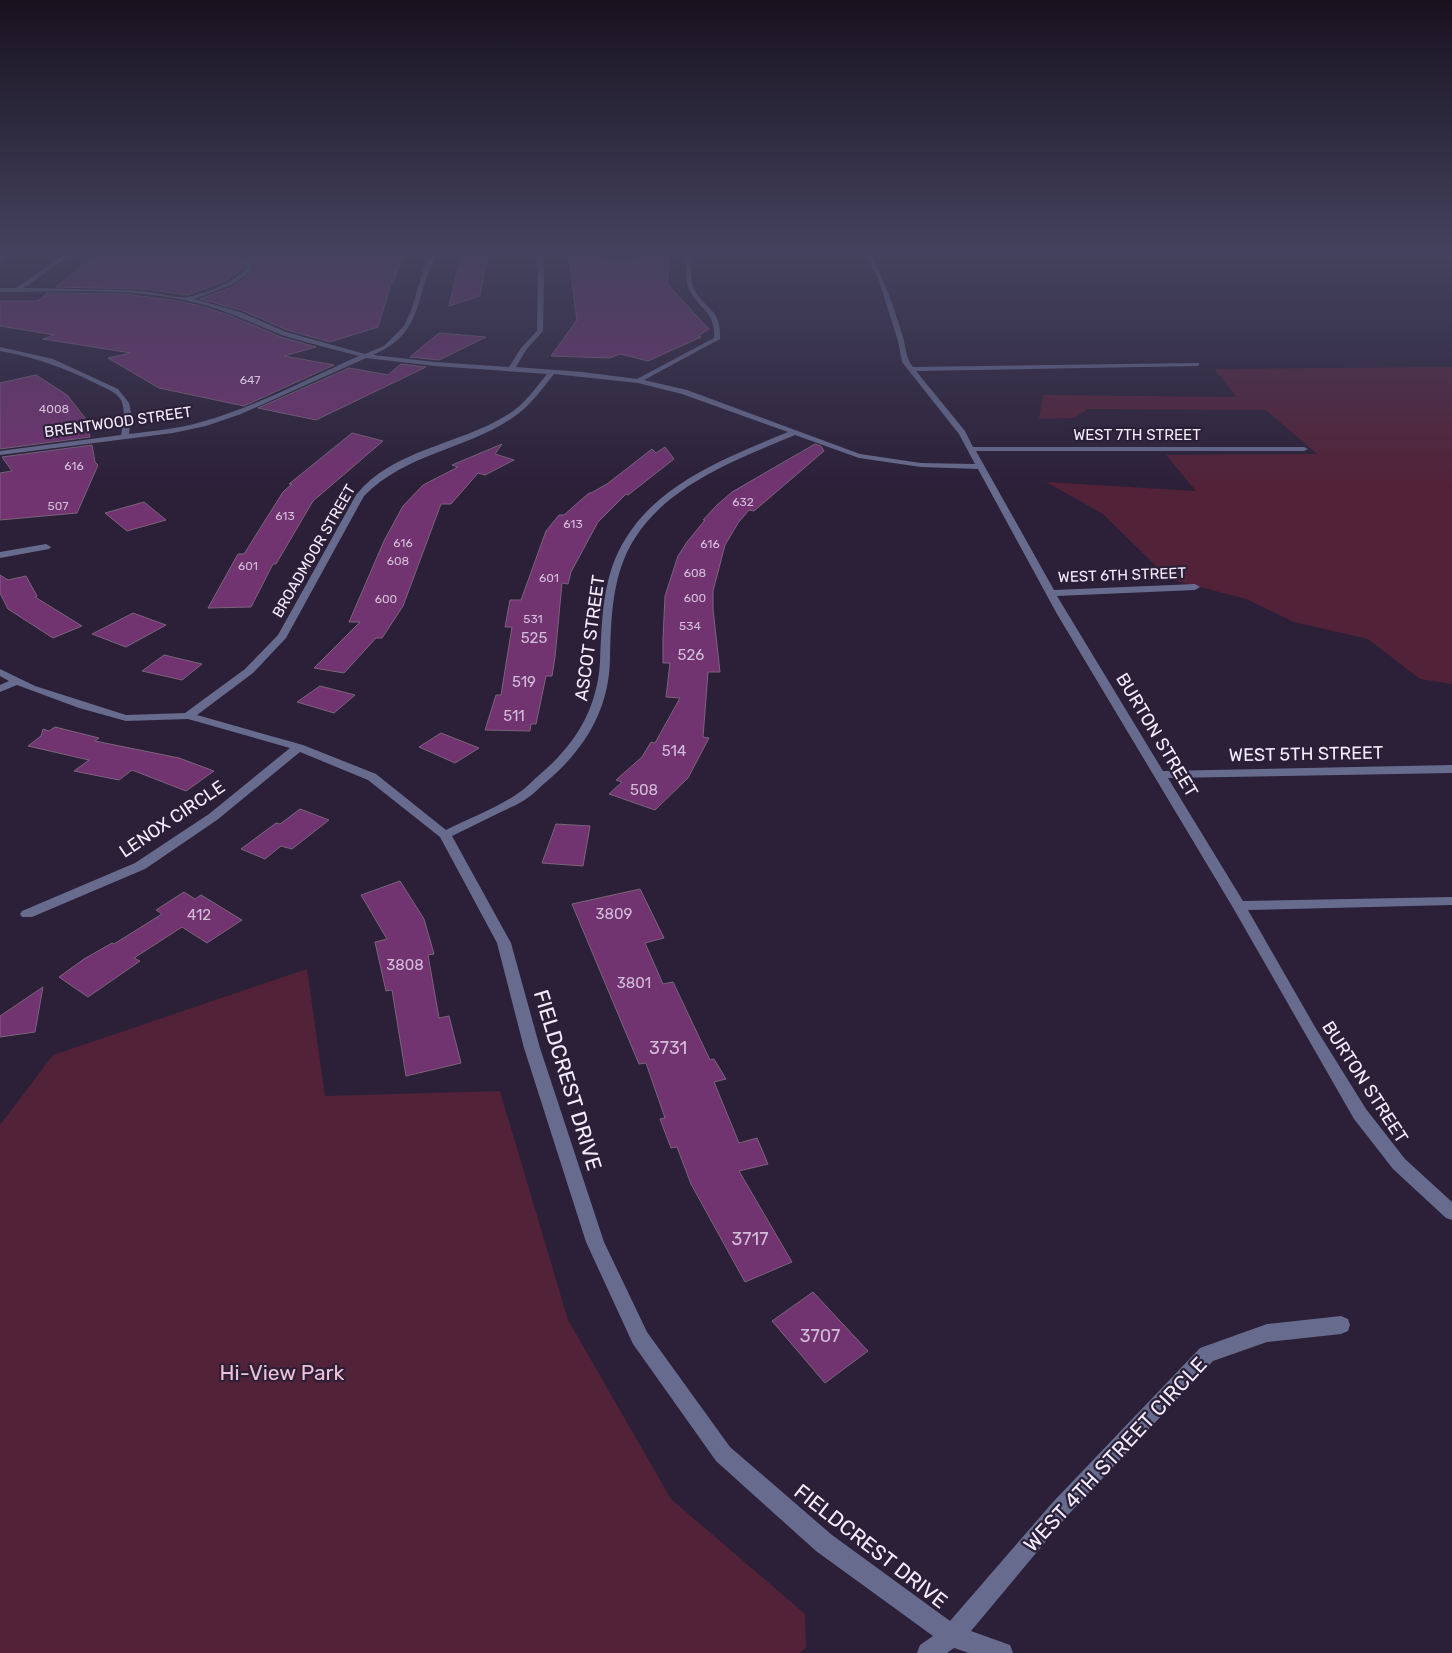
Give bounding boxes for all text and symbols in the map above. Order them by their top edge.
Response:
house number: 647 [240,373,260,387]
house number: 4008 [39,402,69,416]
street label: BRENTWOOD STREET [43,403,193,441]
street label: WEST 7TH STREET [1073,426,1201,444]
house number: 616 [64,459,84,473]
street label: BROADMOOR STREET [269,481,360,621]
house number: 632 [732,495,754,509]
house number: 507 [48,499,68,513]
house number: 613 [275,509,295,523]
house number: 613 [563,517,583,531]
house number: 616 [393,536,413,550]
house number: 616 [700,537,720,551]
house number: 608 [387,554,409,568]
house number: 601 [238,559,258,573]
street label: WEST 6TH STREET [1058,564,1187,586]
house number: 608 [684,566,706,580]
house number: 601 [539,571,559,585]
street label: ASCOT STREET [570,574,610,702]
house number: 600 [684,591,706,605]
house number: 600 [375,592,397,606]
house number: 531 [523,612,543,626]
house number: 534 [679,619,701,633]
house number: 525 [521,629,547,647]
house number: 526 [678,646,704,664]
street label: BURTON STREET [1111,669,1203,801]
house number: 519 [512,673,536,691]
house number: 511 [503,707,525,725]
house number: 514 [662,742,686,760]
street label: WEST 5TH STREET [1228,742,1384,766]
street label: LENOX CIRCLE [115,776,229,862]
house number: 508 [630,781,658,799]
house number: 3809 [596,905,633,923]
house number: 412 [187,906,211,924]
house number: 3808 [386,956,424,974]
house number: 3801 [617,974,651,992]
street label: FIELDCREST DRIVE [529,987,607,1173]
street label: BURTON STREET [1317,1017,1413,1147]
house number: 3731 [649,1037,687,1059]
house number: 3717 [732,1228,769,1250]
house number: 3707 [800,1325,840,1347]
street label: WEST 4TH STREET CIRCLE [1018,1351,1212,1557]
park label: Hi-View Park [220,1360,345,1385]
street label: FIELDCREST DRIVE [789,1478,953,1614]

